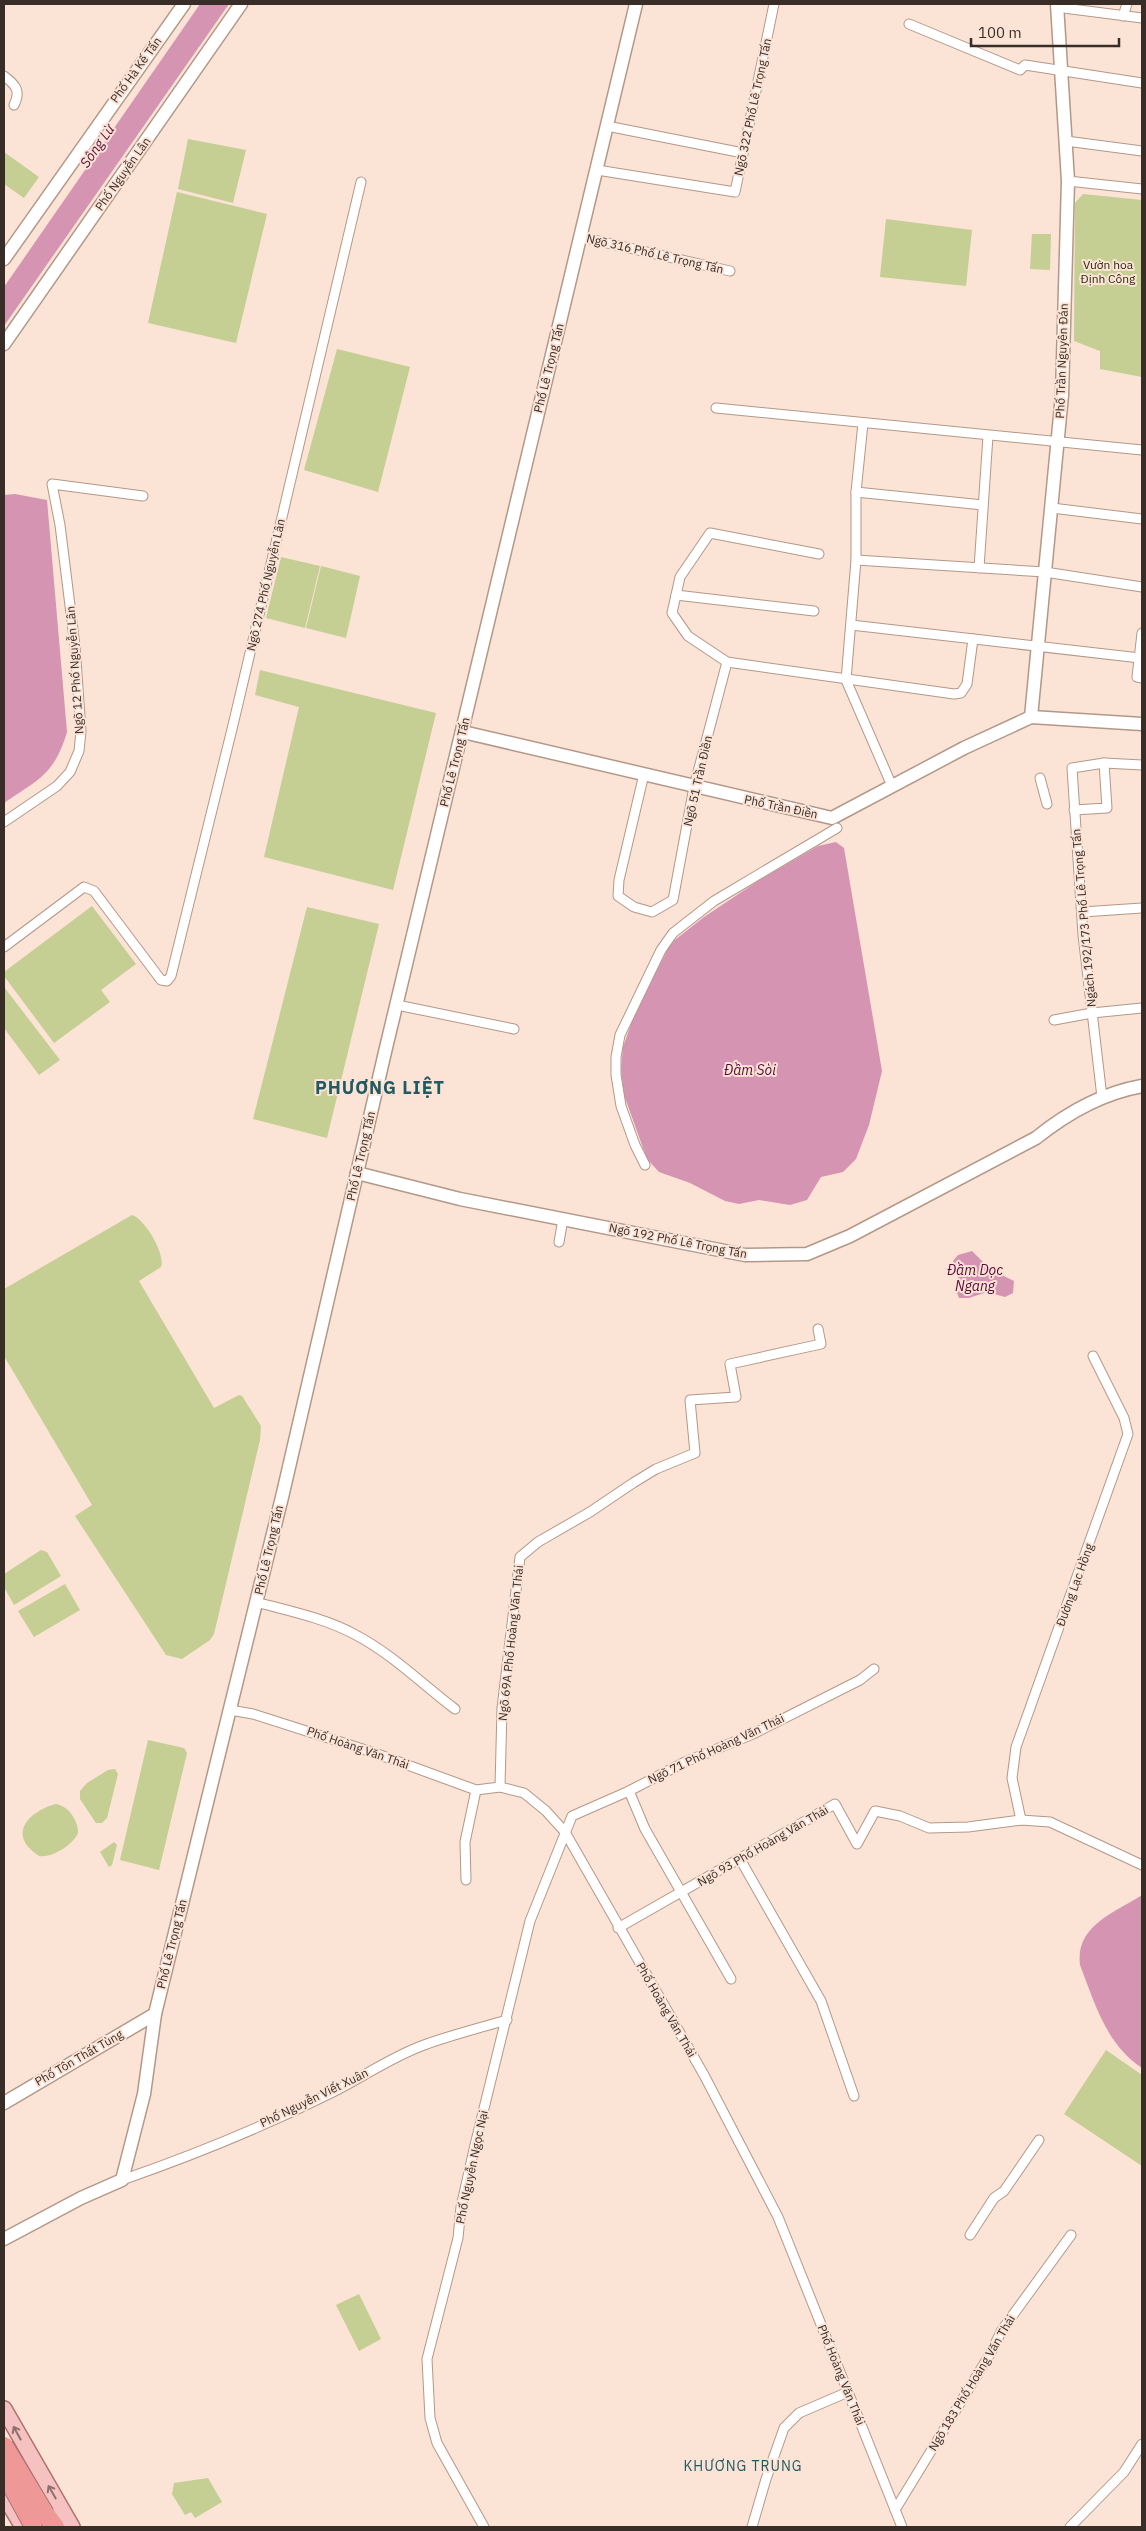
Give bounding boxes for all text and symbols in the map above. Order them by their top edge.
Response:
scale bar [971,15,1118,47]
text: 100 m [978,23,1022,42]
street label: Phố Hà Kế Tấn [107,34,164,105]
street label: Ngõ 322 Phố Lê Trọng Tấn [731,37,774,177]
water label: Sông Lừ [76,120,119,171]
street label: Phố Nguyễn Lân [92,134,154,213]
street label: Ngõ 316 Phố Lê Trọng Tấn [585,230,725,277]
park label: Vườn hoa Định Công [1081,257,1136,286]
street label: Phố Trần Nguyên Đán [1052,303,1071,419]
street label: Phố Lê Trọng Tấn [530,322,567,414]
street label: Ngõ 274 Phố Nguyễn Lân [243,517,288,653]
street label: Ngõ 12 Phố Nguyễn Lân [63,606,86,734]
street label: Phố Lê Trọng Tấn [436,716,473,808]
street label: Ngõ 51 Trần Điền [680,734,715,828]
street label: Phố Trần Điền [743,791,819,822]
street label: Ngách 192/173 Phố Lê Trọng Tấn [1068,828,1099,1008]
water label: Đầm Sòi [724,1061,776,1079]
district label: PHƯƠNG LIỆT [315,1076,445,1099]
street label: Phố Lê Trọng Tấn [343,1110,378,1202]
street label: Ngõ 192 Phố Lê Trọng Tấn [608,1220,748,1261]
water label: Đầm Dọc Ngang [947,1261,1003,1295]
street label: Phố Lê Trọng Tấn [251,1504,286,1596]
street label: Đường Lạc Hồng [1053,1541,1097,1628]
street label: Ngõ 69A Phố Hoàng Văn Thái [495,1564,526,1722]
street label: Ngõ 71 Phố Hoàng Văn Thái [645,1710,786,1787]
street label: Phố Hoàng Văn Thái [305,1723,411,1772]
street label: Ngõ 93 Phố Hoàng Văn Thái [695,1802,831,1889]
street label: Phố Lê Trọng Tấn [153,1898,190,1990]
street label: Phố Hoàng Văn Thái [633,1960,700,2060]
street label: Phố Tôn Thất Tùng [32,2026,126,2089]
street label: Phố Nguyễn Viết Xuân [257,2065,370,2130]
street label: Phố Nguyễn Ngọc Nại [452,2109,491,2225]
street label: Ngõ 183 Phố Hoàng Văn Thái [925,2312,1018,2453]
street label: Phố Hoàng Văn Thái [814,2322,869,2427]
one-way arrow [12,2427,22,2441]
district label: KHƯƠNG TRUNG [683,2457,803,2475]
one-way arrow [46,2486,56,2500]

